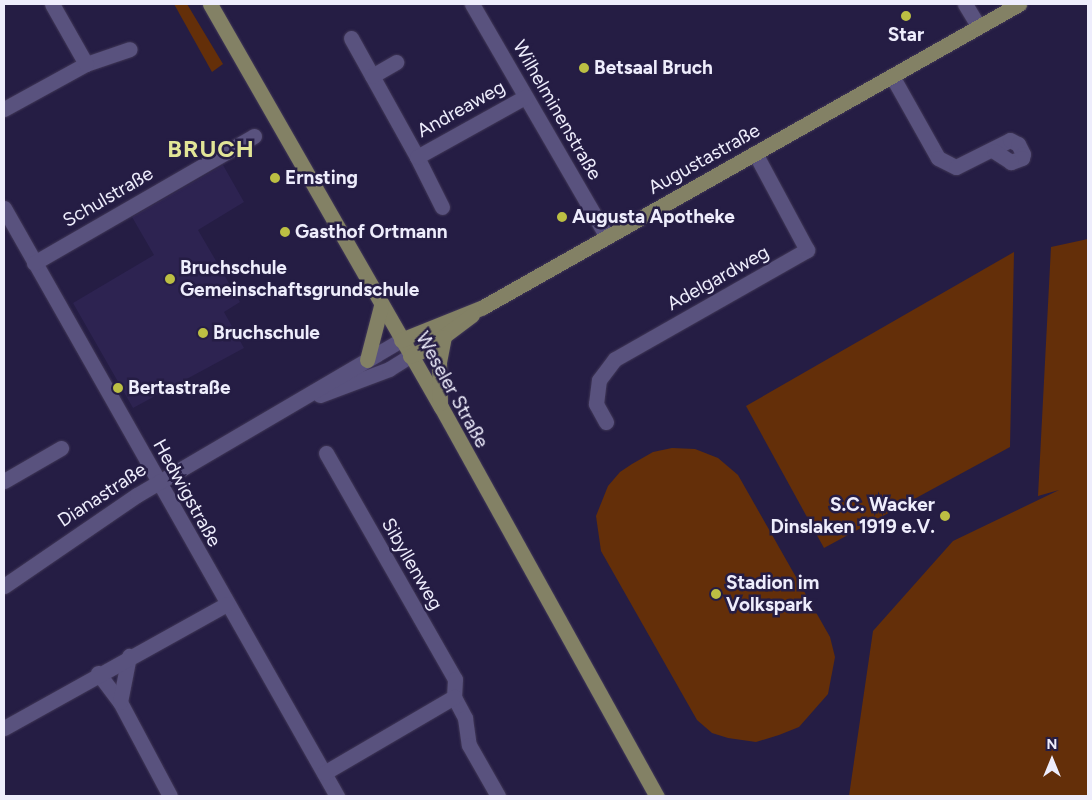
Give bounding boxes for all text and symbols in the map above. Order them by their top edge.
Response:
marker: Star [900,10,912,22]
place label: Star [888,24,924,46]
street label: Wilhelminenstraße [508,36,606,184]
place label: Betsaal Bruch [594,57,713,79]
marker: Betsaal Bruch [578,62,590,74]
street label: Andreaweg [413,75,509,143]
street label: Augustastraße [644,119,764,199]
district label: BRUCH [167,135,255,163]
street label: Schulstraße [59,162,157,232]
place label: Ernsting [285,167,358,189]
marker: Ernsting [269,172,281,184]
place label: Augusta Apotheke [572,206,735,228]
marker: Augusta Apotheke [556,211,568,223]
place label: Gasthof Ortmann [295,221,448,243]
marker: Gasthof Ortmann [279,226,291,238]
street label: Adelgardweg [663,241,773,315]
place label: Bruchschule Gemeinschaftsgrundschule [180,257,419,301]
marker: Bruchschule Gemeinschaftsgrundschule [164,273,176,285]
place label: Bruchschule [213,322,320,344]
marker: Bruchschule [197,327,209,339]
street label: Weseler Straße [411,328,493,452]
place label: Bertastraße [128,377,230,399]
marker: Bertastraße [112,382,124,394]
street label: Hedwigstraße [148,435,226,551]
street label: Dianastraße [54,458,150,532]
place label: S.C. Wacker Dinslaken 1919 e.V. [770,494,935,538]
marker: S.C. Wacker Dinslaken 1919 e.V. [939,510,951,522]
street label: Sibyllenweg [377,514,447,614]
place label: Stadion im Volkspark [726,572,819,616]
marker: Stadion im Volkspark [710,588,722,600]
north arrow [1027,735,1077,785]
text: N [1047,736,1057,753]

